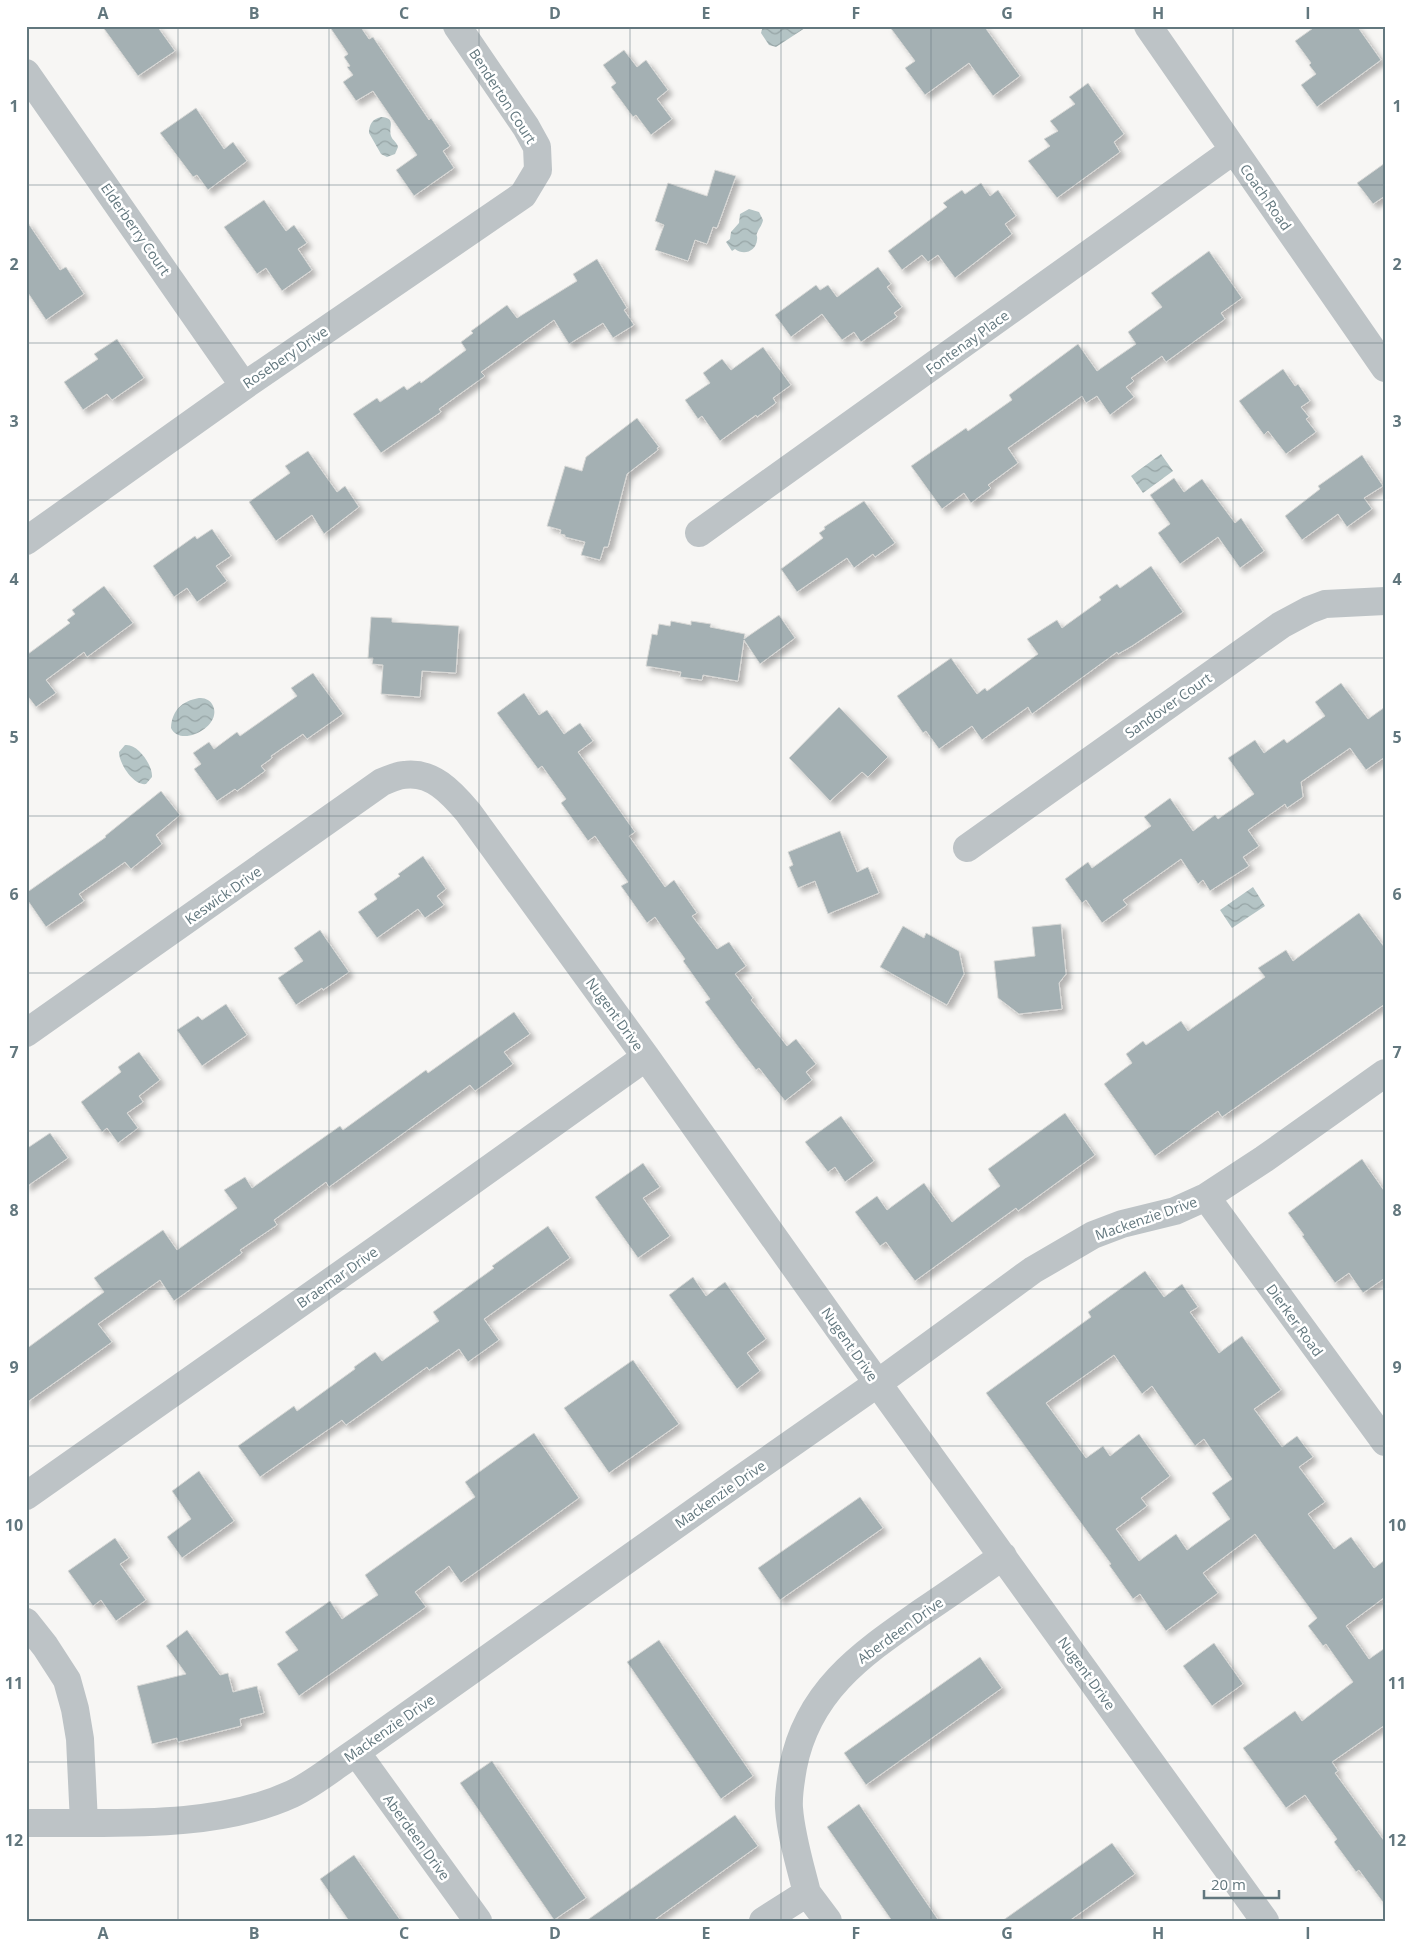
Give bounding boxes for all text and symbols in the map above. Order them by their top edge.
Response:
text: A [97,2,109,24]
text: B [249,2,259,24]
text: C [399,2,409,24]
text: D [549,2,561,24]
text: E [702,2,711,24]
text: F [852,2,860,24]
text: G [1001,2,1013,24]
text: H [1152,2,1164,24]
text: I [1305,2,1311,24]
street label: Benderton Court [465,45,541,147]
text: 1 [9,95,19,117]
text: 1 [1392,95,1402,117]
street label: Coach Road [1236,160,1296,234]
street label: Elderberry Court [97,179,175,279]
text: 2 [9,253,19,275]
text: 2 [1392,253,1402,275]
street label: Fontenay Place [922,305,1012,379]
street label: Rosebery Drive [239,321,331,392]
text: 3 [9,410,19,432]
text: 3 [1392,410,1402,432]
text: 4 [9,568,19,590]
text: 4 [1392,568,1402,590]
street label: Sandover Court [1121,668,1215,742]
text: 5 [9,726,19,748]
text: 5 [1392,726,1402,748]
street label: Keswick Drive [181,861,265,928]
text: 6 [9,883,19,905]
text: 6 [1392,883,1402,905]
street label: Nugent Drive [582,974,648,1055]
text: 7 [9,1041,19,1063]
text: 7 [1392,1041,1402,1063]
street label: Mackenzie Drive [1092,1192,1200,1244]
text: 8 [9,1199,19,1221]
text: 8 [1392,1199,1402,1221]
street label: Braemar Drive [293,1242,381,1312]
street label: Dierker Road [1262,1280,1328,1360]
street label: Nugent Drive [818,1303,883,1385]
text: 9 [9,1356,19,1378]
text: 9 [1392,1356,1402,1378]
street label: Mackenzie Drive [671,1456,769,1532]
text: 10 [5,1514,23,1536]
text: 10 [1388,1514,1406,1536]
street label: Aberdeen Drive [853,1592,947,1668]
street label: Nugent Drive [1054,1633,1120,1714]
text: 11 [5,1672,23,1694]
text: 11 [1388,1672,1406,1694]
street label: Mackenzie Drive [340,1690,438,1766]
street label: Aberdeen Drive [379,1790,455,1884]
text: 12 [5,1829,23,1851]
text: 12 [1388,1829,1406,1851]
scale bar [1204,1867,1278,1899]
text: 20 m [1211,1874,1246,1894]
text: A [97,1922,109,1944]
text: B [249,1922,259,1944]
text: C [399,1922,409,1944]
text: D [549,1922,561,1944]
text: E [702,1922,711,1944]
text: F [852,1922,860,1944]
text: G [1001,1922,1013,1944]
text: H [1152,1922,1164,1944]
text: I [1305,1922,1311,1944]

